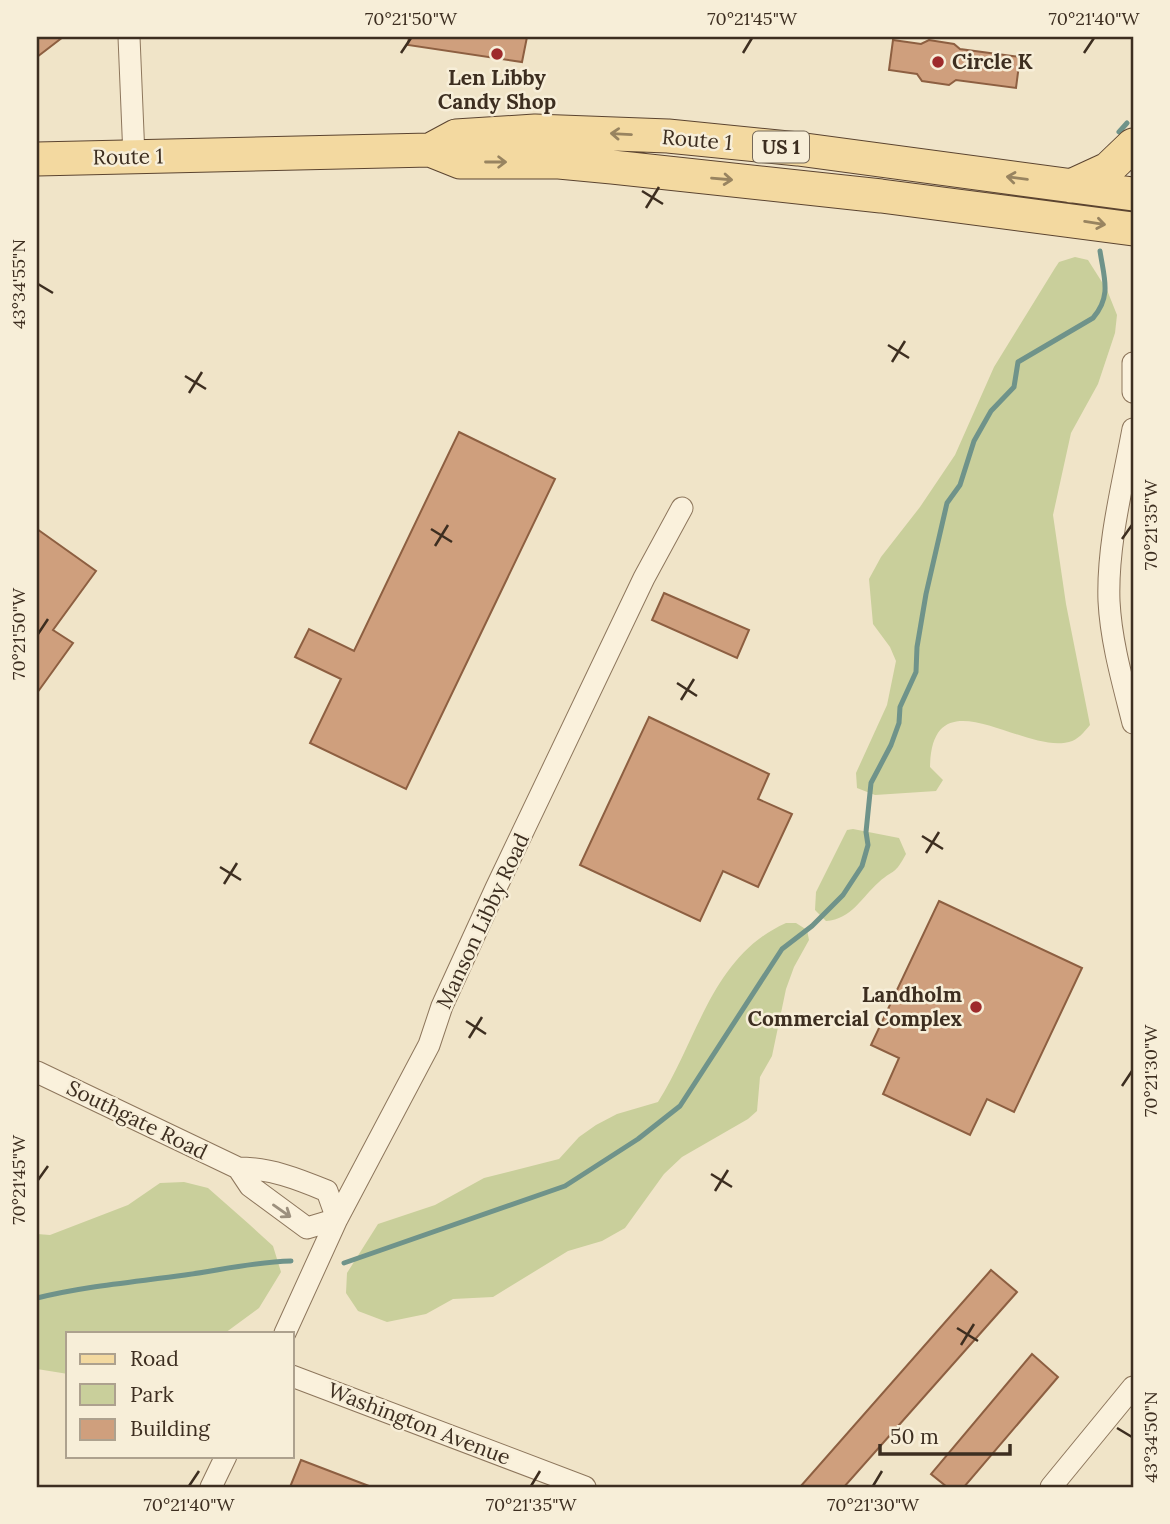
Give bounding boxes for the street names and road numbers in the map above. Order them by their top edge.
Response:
street label: Route 1 [661,123,733,156]
road number: US 1 [753,132,809,162]
street label: Route 1 [92,142,163,171]
street label: Manson Libby Road [430,829,535,1013]
street label: Southgate Road [62,1074,212,1165]
street label: Washington Avenue [324,1376,514,1471]

